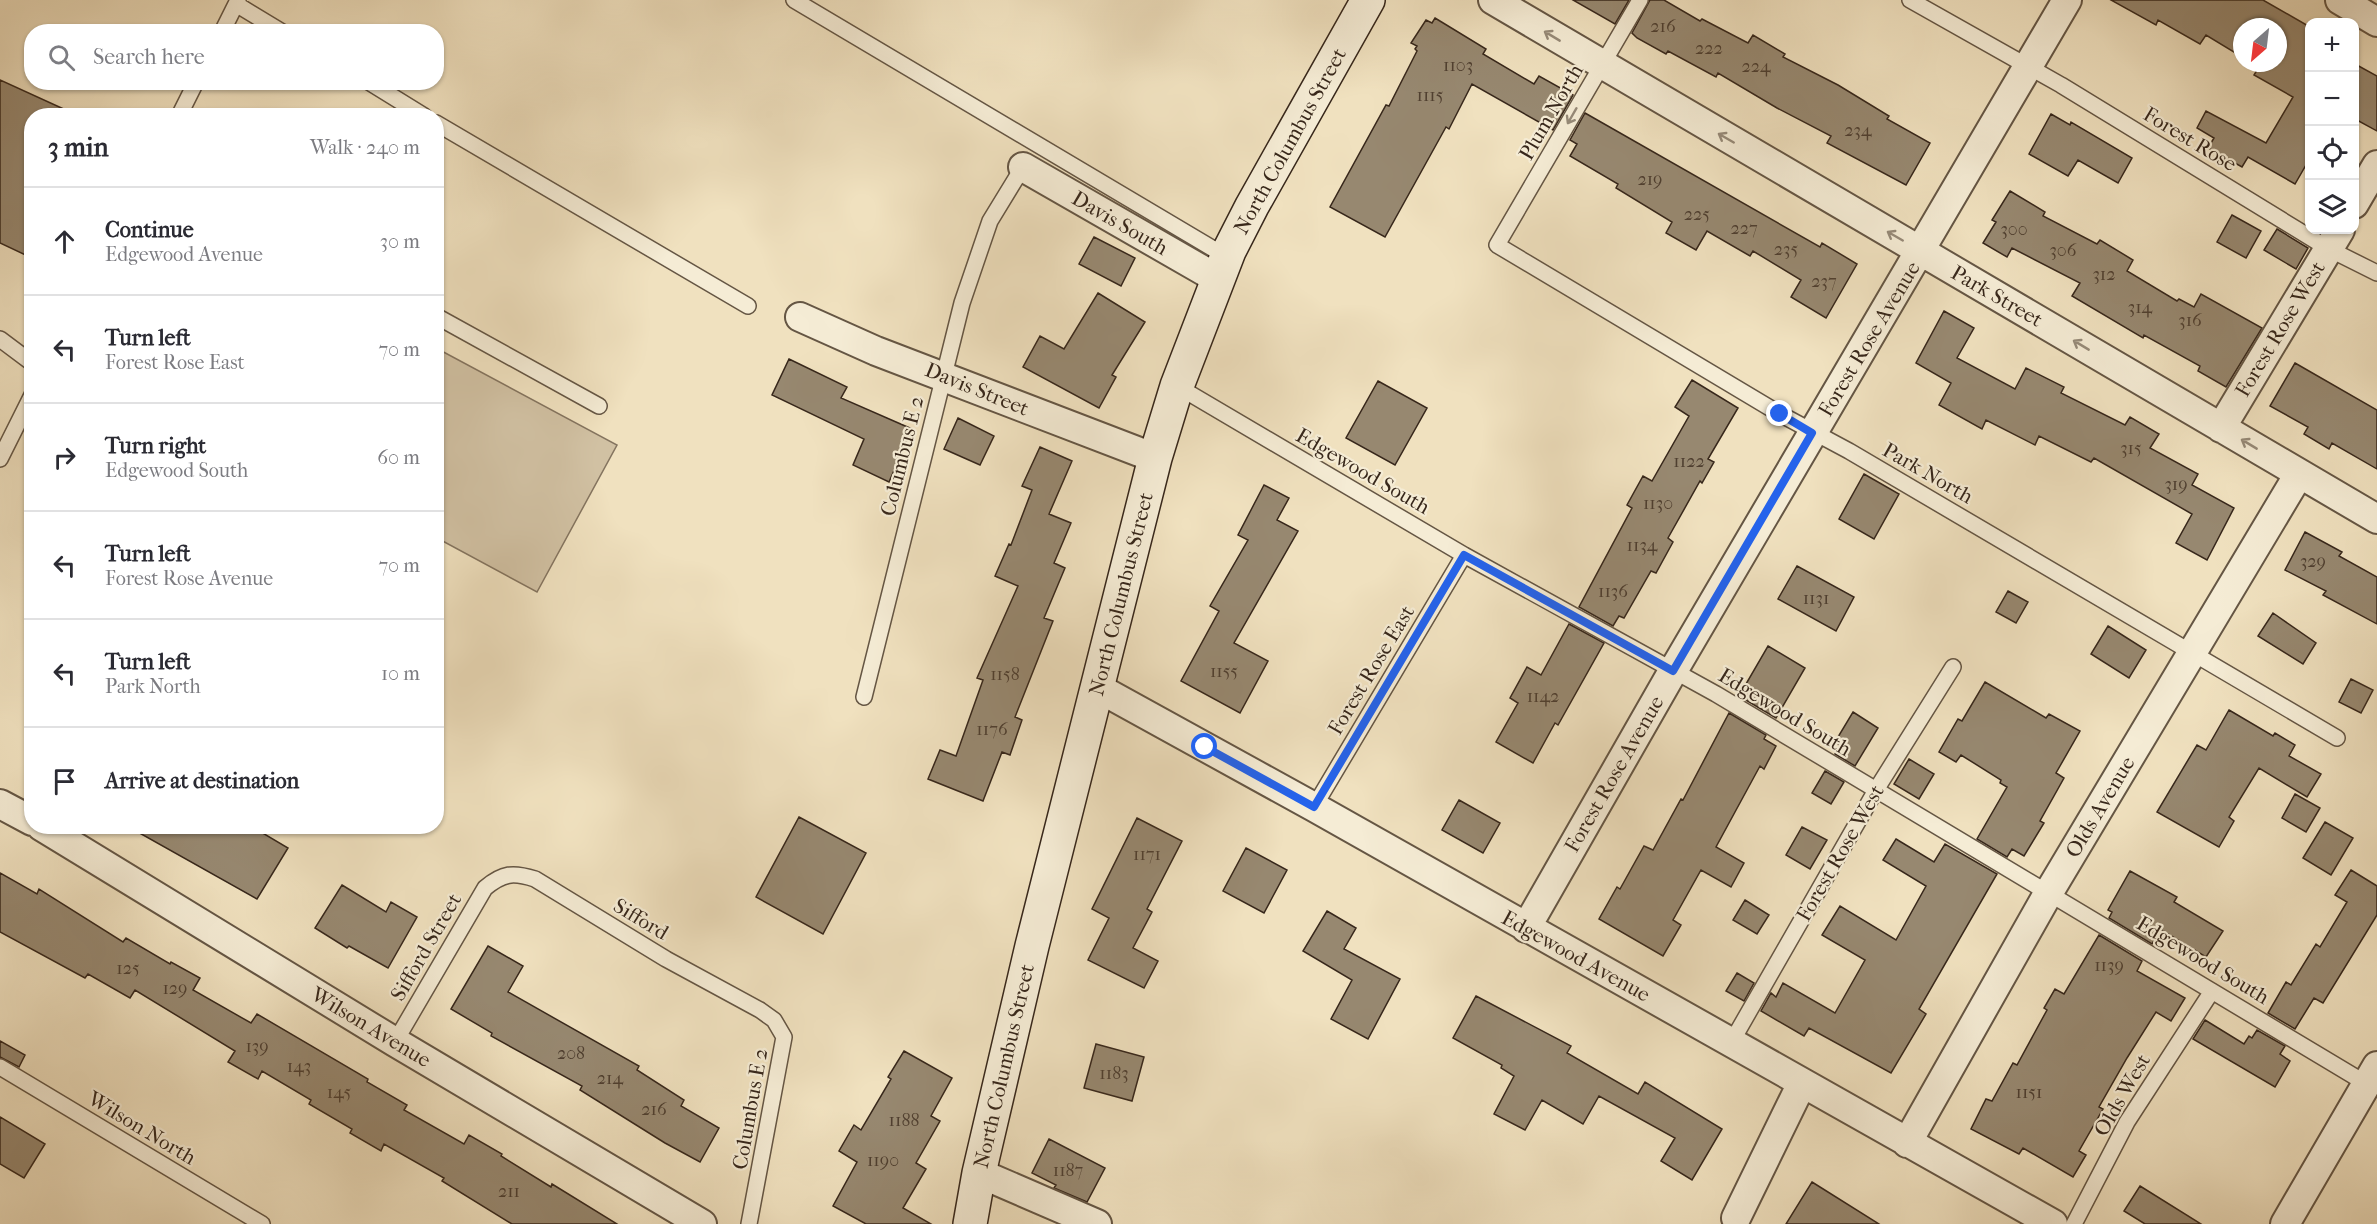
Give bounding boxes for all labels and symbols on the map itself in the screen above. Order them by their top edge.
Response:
house number: 216 [1650,16,1676,37]
north arrow [2233,18,2287,72]
one-way arrow [1544,29,1561,41]
house number: 222 [1695,38,1723,59]
street label: North Columbus Street [1229,43,1351,238]
house number: 1103 [1443,55,1473,76]
house number: 224 [1741,56,1771,77]
street label: Plum North [1514,60,1588,164]
house number: 1115 [1417,85,1444,106]
street label: Forest Rose [2139,102,2241,176]
one-way arrow [1566,107,1578,124]
house number: 234 [1844,120,1872,141]
one-way arrow [1718,132,1735,144]
house number: 219 [1637,169,1663,190]
street label: Davis South [1068,186,1172,260]
house number: 225 [1684,204,1710,225]
house number: 227 [1730,218,1758,239]
house number: 300 [2000,219,2028,240]
one-way arrow [1887,230,1904,242]
house number: 235 [1774,239,1798,260]
house number: 306 [2049,240,2077,261]
street label: Forest Rose Avenue [1813,257,1925,421]
street label: Forest Rose West [2230,257,2330,401]
street label: Park Street [1947,260,2047,332]
house number: 312 [2092,264,2116,285]
house number: 237 [1811,271,1837,292]
house number: 314 [2128,297,2153,318]
house number: 316 [2178,310,2202,331]
one-way arrow [2073,339,2090,351]
street label: Davis Street [922,357,1033,421]
street label: Columbus E 2 [876,393,929,518]
route end [1766,400,1792,426]
street label: Edgewood South [1292,423,1434,519]
street label: Park North [1878,437,1978,509]
house number: 315 [2120,438,2142,459]
one-way arrow [2241,438,2258,450]
house number: 1122 [1673,451,1705,472]
house number: 319 [2164,474,2188,495]
street label: North Columbus Street [1084,489,1158,698]
house number: 1130 [1643,493,1673,514]
house number: 1134 [1627,535,1658,556]
house number: 329 [2300,551,2326,572]
house number: 1136 [1598,581,1628,602]
house number: 1131 [1803,588,1829,609]
street label: Forest Rose East [1323,601,1419,739]
house number: 1155 [1210,661,1238,682]
street label: Edgewood South [1714,663,1856,761]
house number: 1158 [990,664,1020,685]
house number: 1142 [1527,686,1559,707]
street label: Forest Rose Avenue [1559,692,1669,856]
house number: 1176 [976,719,1008,740]
route start [1191,733,1217,759]
street label: Olds Avenue [2060,752,2140,862]
street label: Forest Rose West [1791,780,1889,926]
house number: 1171 [1133,844,1161,865]
street label: Sifford Street [386,889,467,1005]
street label: Sifford [609,893,673,945]
street label: Edgewood Avenue [1498,905,1654,1007]
street label: Edgewood South [2132,911,2274,1009]
house number: 1139 [2094,955,2124,976]
house number: 125 [116,958,140,979]
street label: North Columbus Street [969,961,1039,1170]
house number: 129 [162,978,188,999]
street label: Wilson Avenue [306,981,435,1072]
house number: 139 [245,1036,269,1057]
house number: 208 [557,1043,585,1064]
street label: Columbus E 2 [728,1046,773,1171]
street label: Olds West [2089,1049,2155,1140]
house number: 143 [287,1056,311,1077]
house number: 1183 [1099,1063,1129,1084]
house number: 214 [597,1068,624,1089]
house number: 145 [327,1082,351,1103]
house number: 1151 [2016,1082,2042,1103]
street label: Wilson North [83,1086,201,1170]
house number: 216 [641,1099,667,1120]
house number: 1188 [889,1110,919,1131]
house number: 1190 [867,1150,899,1171]
house number: 1187 [1053,1160,1084,1181]
house number: 211 [498,1181,520,1202]

